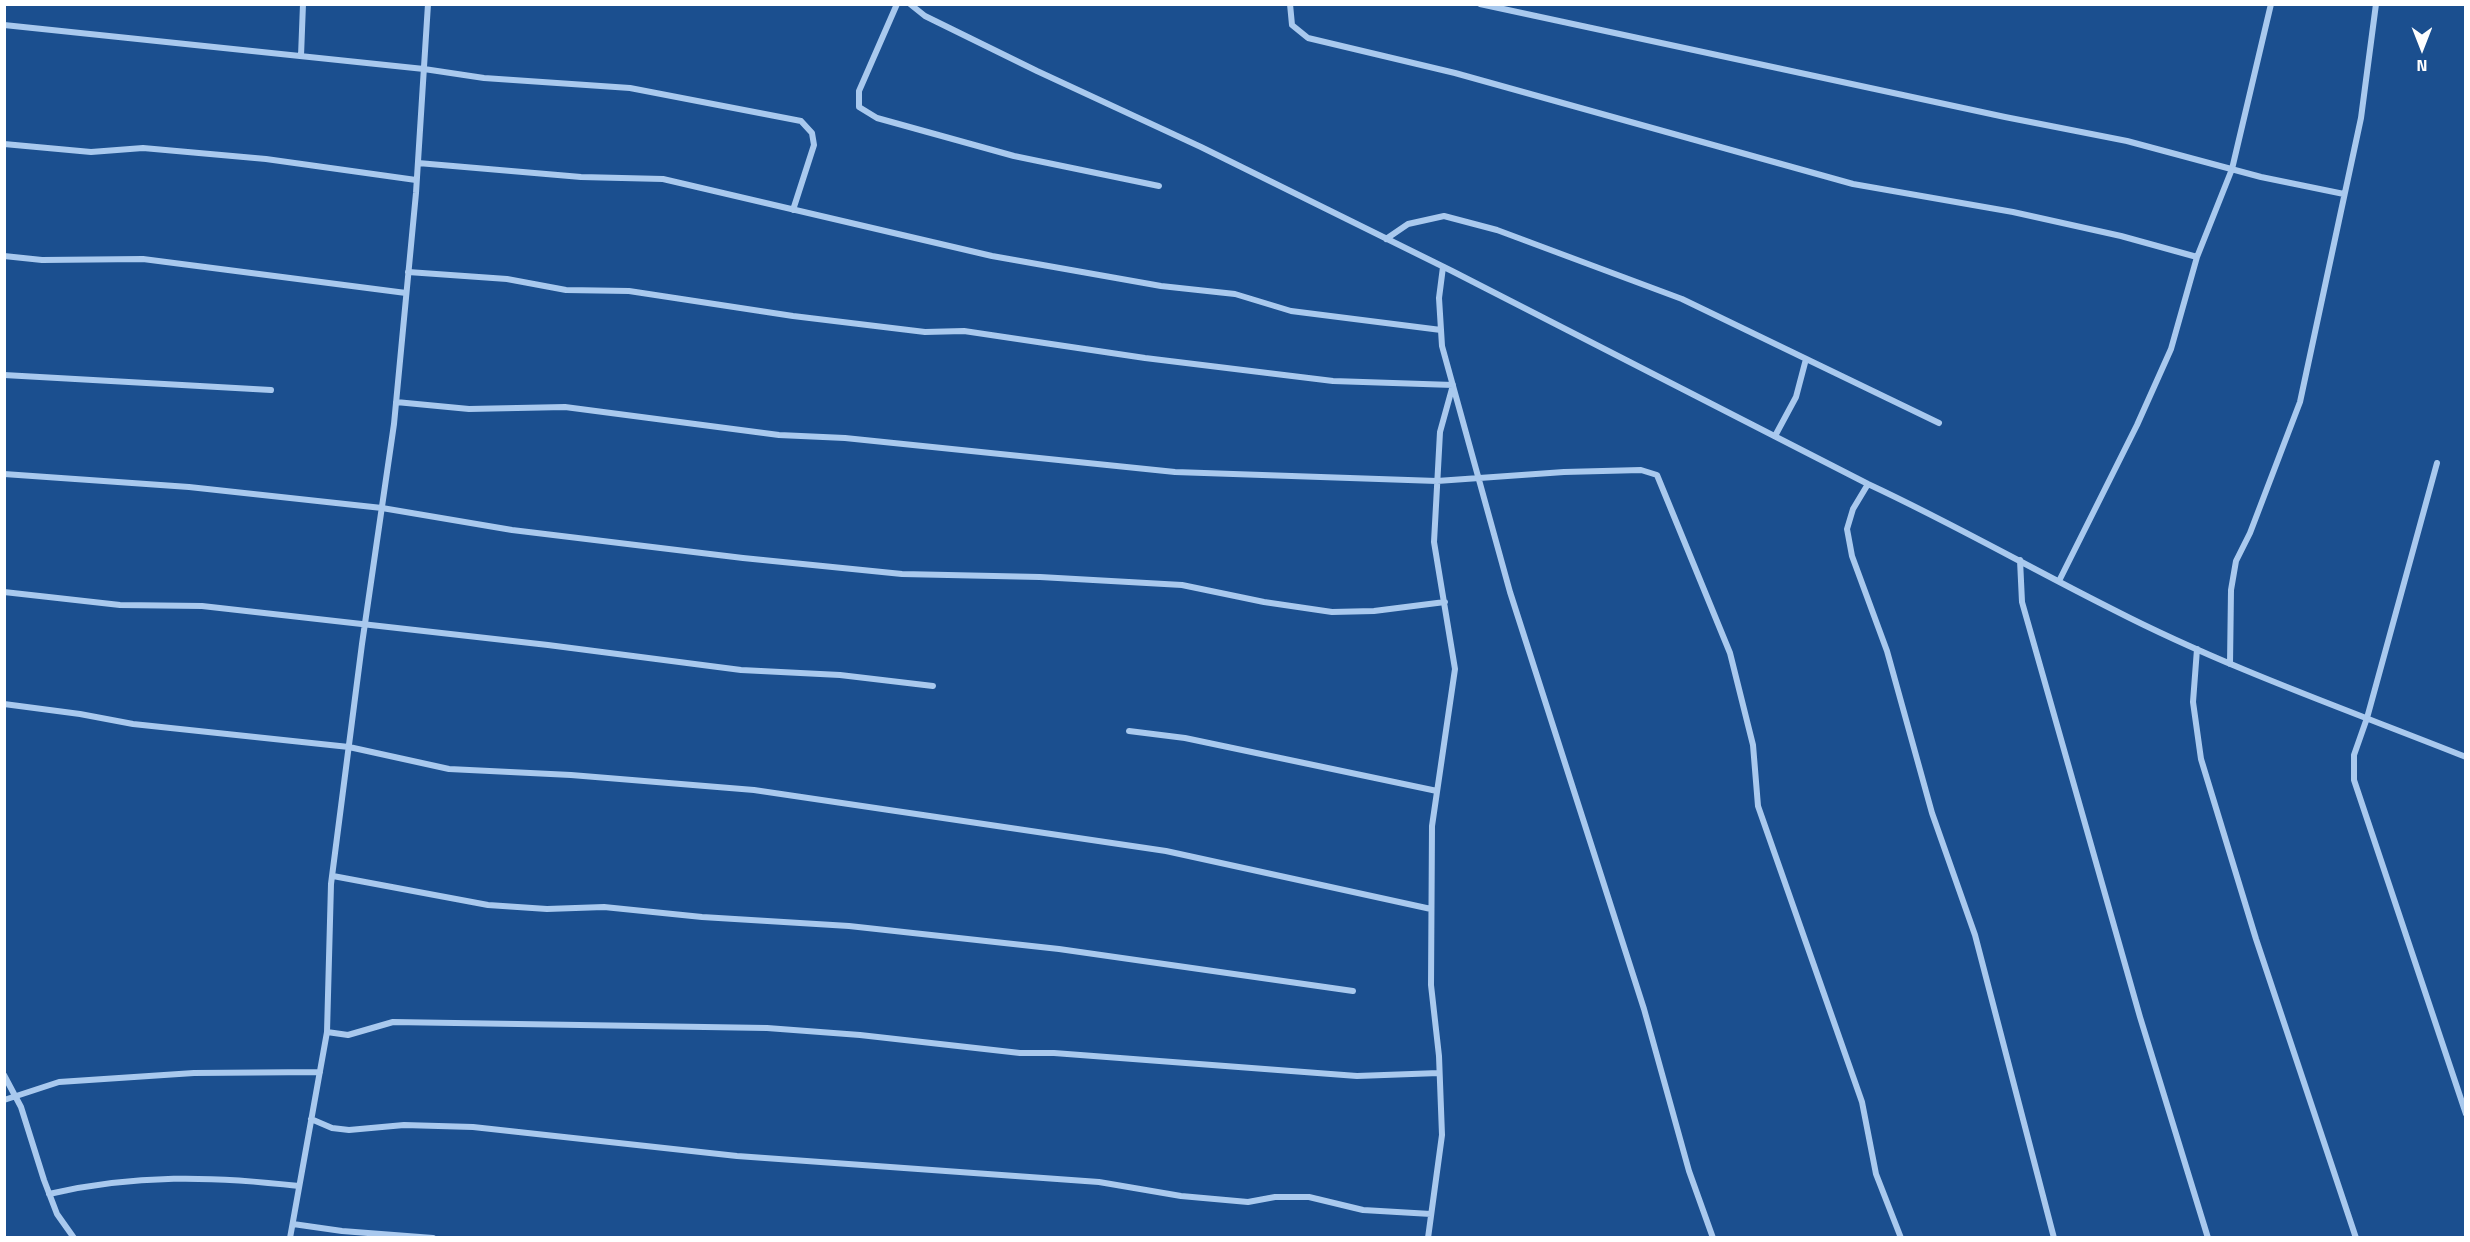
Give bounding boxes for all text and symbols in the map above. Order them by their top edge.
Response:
north arrow [2392,18,2452,78]
text: N [2416,54,2428,78]

